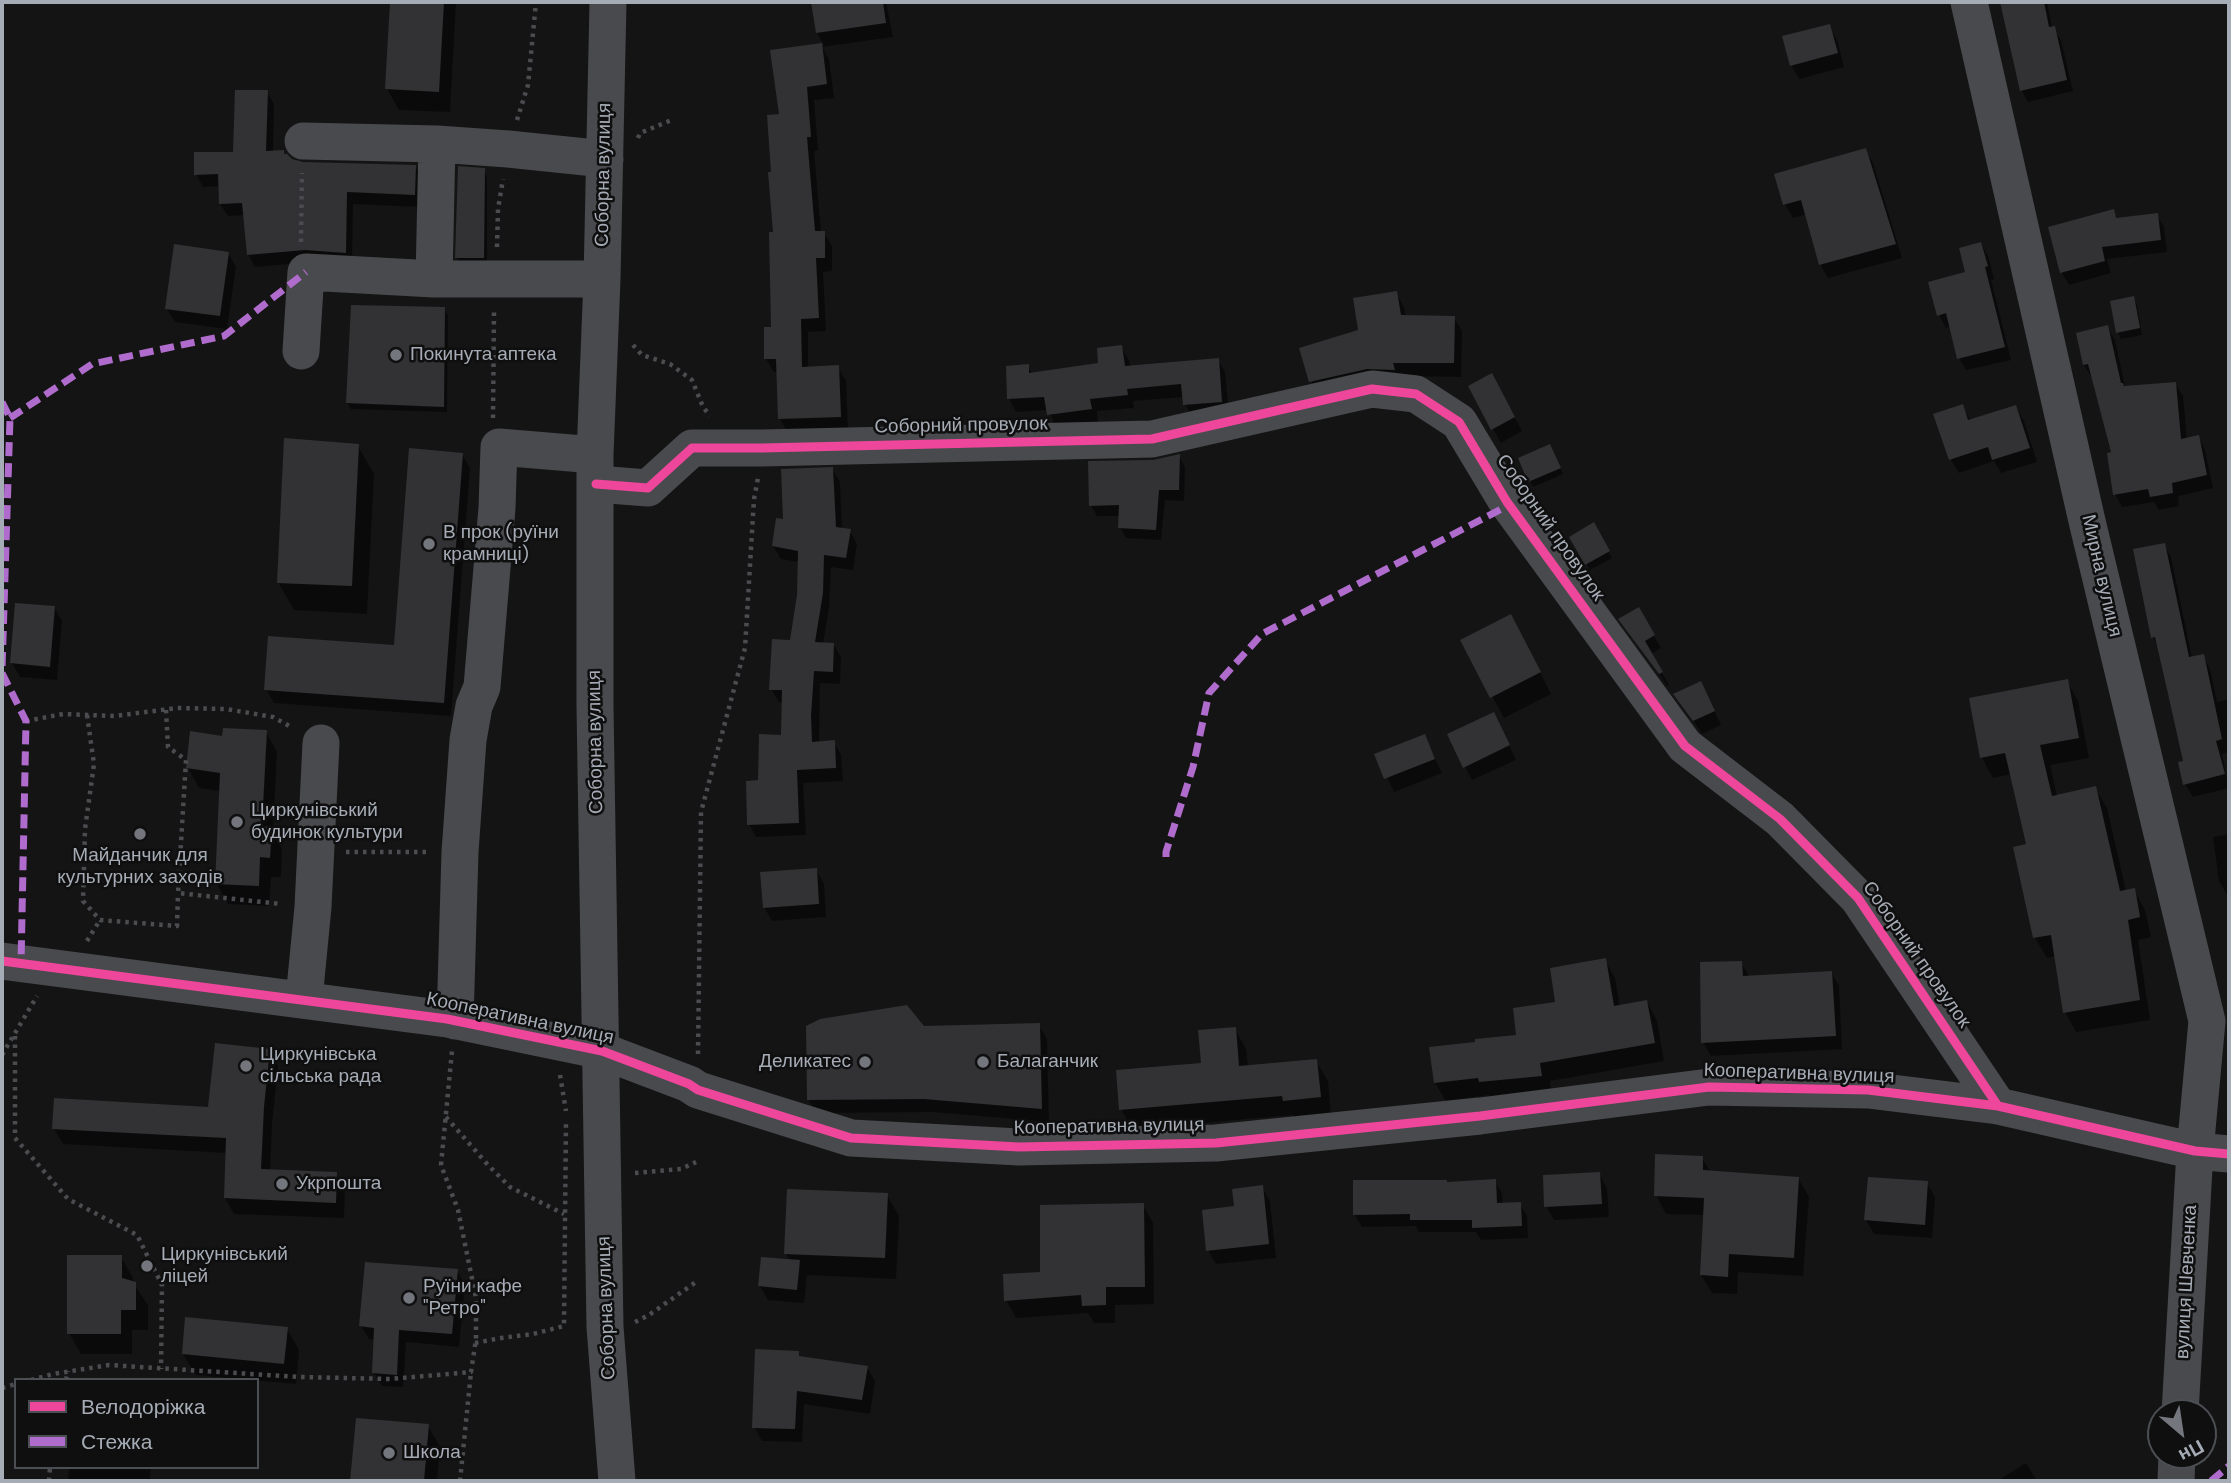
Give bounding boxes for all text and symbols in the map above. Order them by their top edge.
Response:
street label: Соборна вулиця [591,103,617,247]
place label: Покинута аптека [410,344,556,366]
marker: Покинута аптека [388,347,404,363]
street label: Соборний провулок [874,413,1048,439]
street label: Соборний провулок [1491,450,1609,606]
street label: Мирна вулиця [2076,513,2126,639]
place label: В прок (руїни крамниці) [443,522,559,566]
marker: В прок (руїни крамниці) [421,536,437,552]
street label: Соборна вулиця [583,670,609,814]
place label: Циркунівський будинок культури [251,800,403,844]
marker: Циркунівський будинок культури [229,814,245,830]
marker: Майданчик для культурних заходів [132,826,148,842]
place label: Майданчик для культурних заходів [57,845,223,889]
street label: Соборний провулок [1857,877,1975,1033]
street label: Кооперативна вулиця [424,988,616,1050]
place label: Циркунівська сільська рада [260,1044,381,1088]
place label: Деликатес [759,1051,851,1073]
place label: Балаганчик [997,1051,1098,1073]
marker: Деликатес [857,1054,873,1070]
marker: Балаганчик [975,1054,991,1070]
marker: Циркунівська сільська рада [238,1058,254,1074]
street label: Кооперативна вулиця [1703,1059,1895,1089]
street label: Кооперативна вулиця [1013,1114,1205,1140]
place label: Укрпошта [296,1173,381,1195]
marker: Укрпошта [274,1176,290,1192]
street label: вулиця Шевченка [2172,1204,2202,1360]
street label: Соборна вулиця [593,1236,621,1380]
place label: Циркунівський ліцей [161,1244,288,1288]
marker: Циркунівський ліцей [139,1258,155,1274]
place label: Руїни кафе "Ретро" [423,1276,522,1320]
marker: Руїни кафе "Ретро" [401,1290,417,1306]
legend [14,1378,259,1469]
text: Велодоріжка [81,1393,205,1421]
north arrow [2147,1399,2217,1469]
text: Стежка [81,1428,152,1456]
text: Пн [2174,1434,2209,1468]
place label: Школа [403,1442,461,1464]
marker: Школа [381,1445,397,1461]

